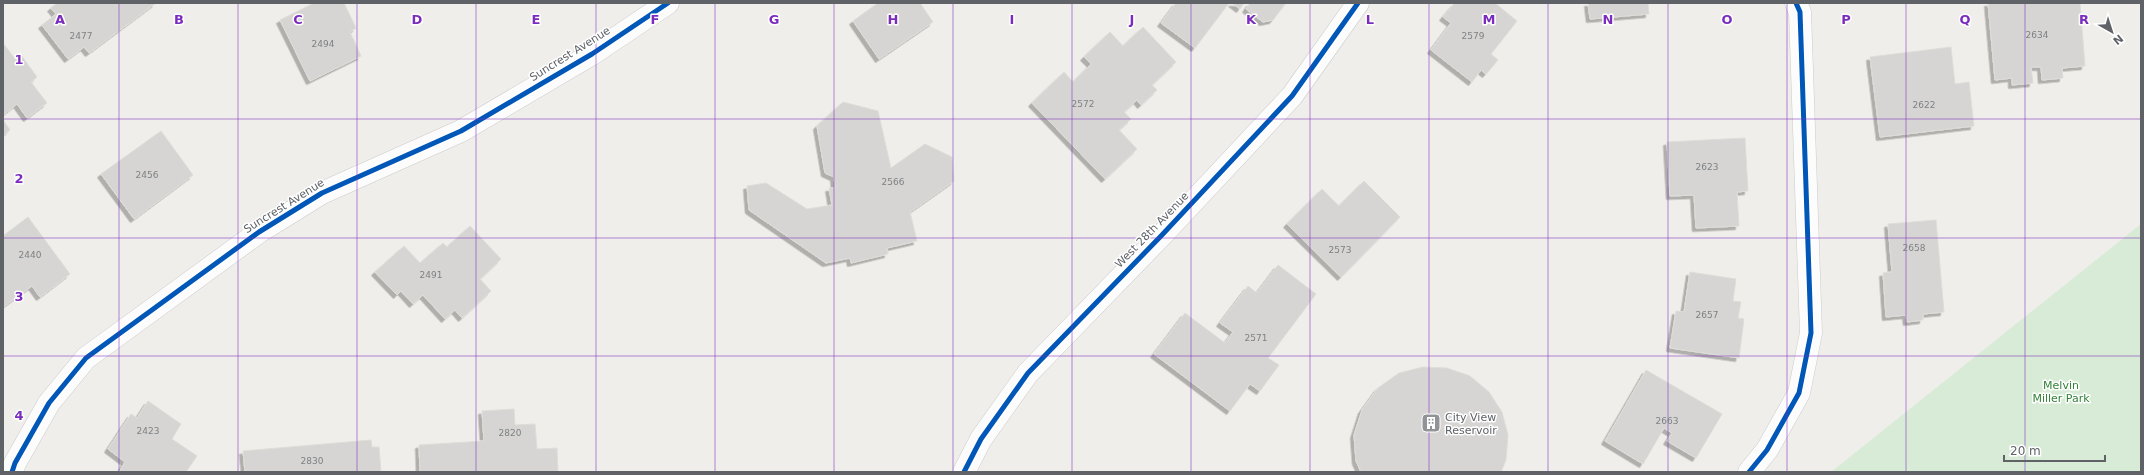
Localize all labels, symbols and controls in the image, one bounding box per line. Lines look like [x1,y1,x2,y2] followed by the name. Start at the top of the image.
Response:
[55,12,65,27] text: A
[174,12,184,27] text: B
[293,12,303,27] text: C
[412,12,423,27] text: D
[532,12,540,27] text: E
[651,12,659,27] text: F
[769,12,779,27] text: G
[888,12,898,27] text: H
[1010,12,1014,27] text: I
[1129,12,1134,27] text: J
[1246,12,1257,27] text: K
[1366,12,1374,27] text: L
[1483,12,1495,27] text: M
[1603,12,1613,27] text: N
[1721,12,1733,27] text: O
[1841,12,1851,27] text: P
[1959,12,1971,27] text: Q
[2079,12,2089,27] text: R
[2092,12,2132,52] north arrow
[527,24,613,84] street label: Suncrest Avenue
[2026,30,2049,40] house number: 2634
[70,31,92,41] house number: 2477
[1462,31,1485,41] house number: 2579
[2110,31,2126,47] text: N
[312,39,335,49] house number: 2494
[14,52,24,67] text: 1
[1072,99,1094,109] house number: 2572
[1913,100,1935,110] house number: 2622
[1696,162,1718,172] house number: 2623
[136,170,159,180] house number: 2456
[14,171,24,186] text: 2
[241,176,327,236] street label: Suncrest Avenue
[882,177,905,187] house number: 2566
[1113,189,1192,271] street label: West 28th Avenue
[1903,243,1926,253] house number: 2658
[1329,245,1351,255] house number: 2573
[19,250,42,260] house number: 2440
[420,270,442,280] house number: 2491
[14,289,24,304] text: 3
[1696,310,1718,320] house number: 2657
[1245,333,1267,343] house number: 2571
[2032,379,2090,405] park label: Melvin Miller Park
[14,408,24,423] text: 4
[1445,411,1497,437] place label: City View Reservoir
[1420,412,1442,434] building icon: City View Reservoir
[1656,416,1678,426] house number: 2663
[137,426,159,436] house number: 2423
[499,428,522,438] house number: 2820
[2004,437,2105,463] scale bar
[2010,444,2041,458] text: 20 m
[301,456,324,466] house number: 2830

